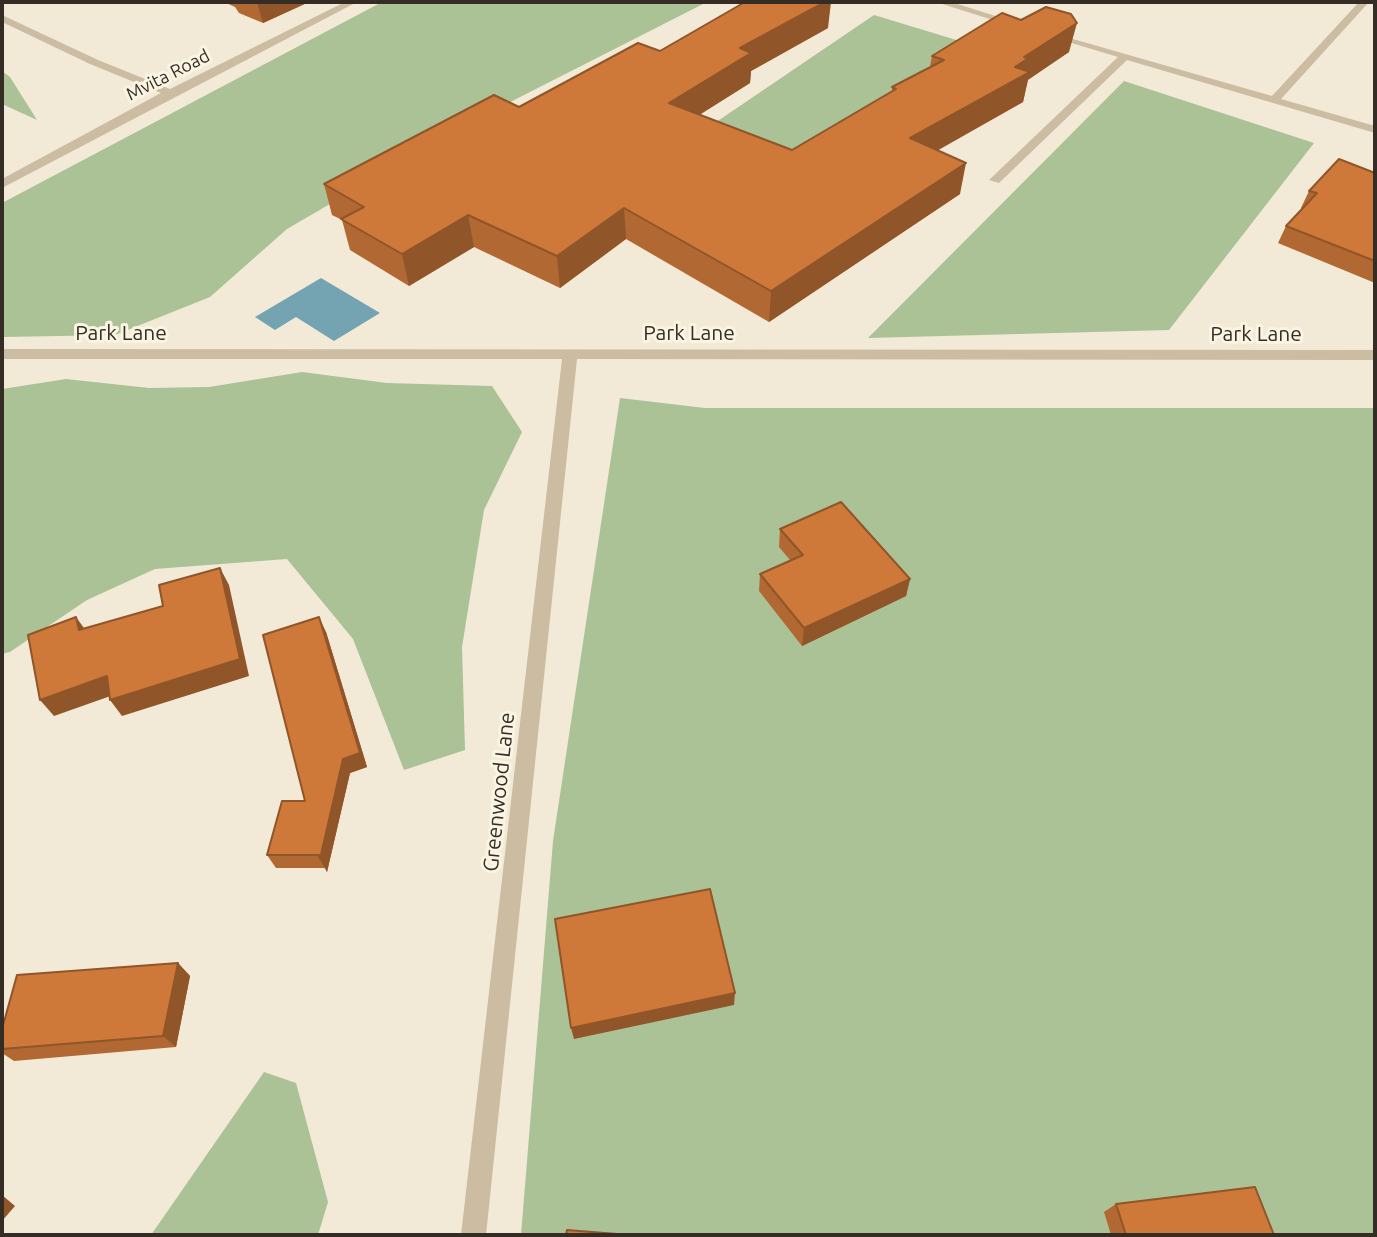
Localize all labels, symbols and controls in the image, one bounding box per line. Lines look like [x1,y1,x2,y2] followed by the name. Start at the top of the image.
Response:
[123,45,213,105] street label: Mvita Road
[75,320,167,346] street label: Park Lane
[643,320,735,346] street label: Park Lane
[1210,321,1302,347] street label: Park Lane
[478,711,520,873] street label: Greenwood Lane

